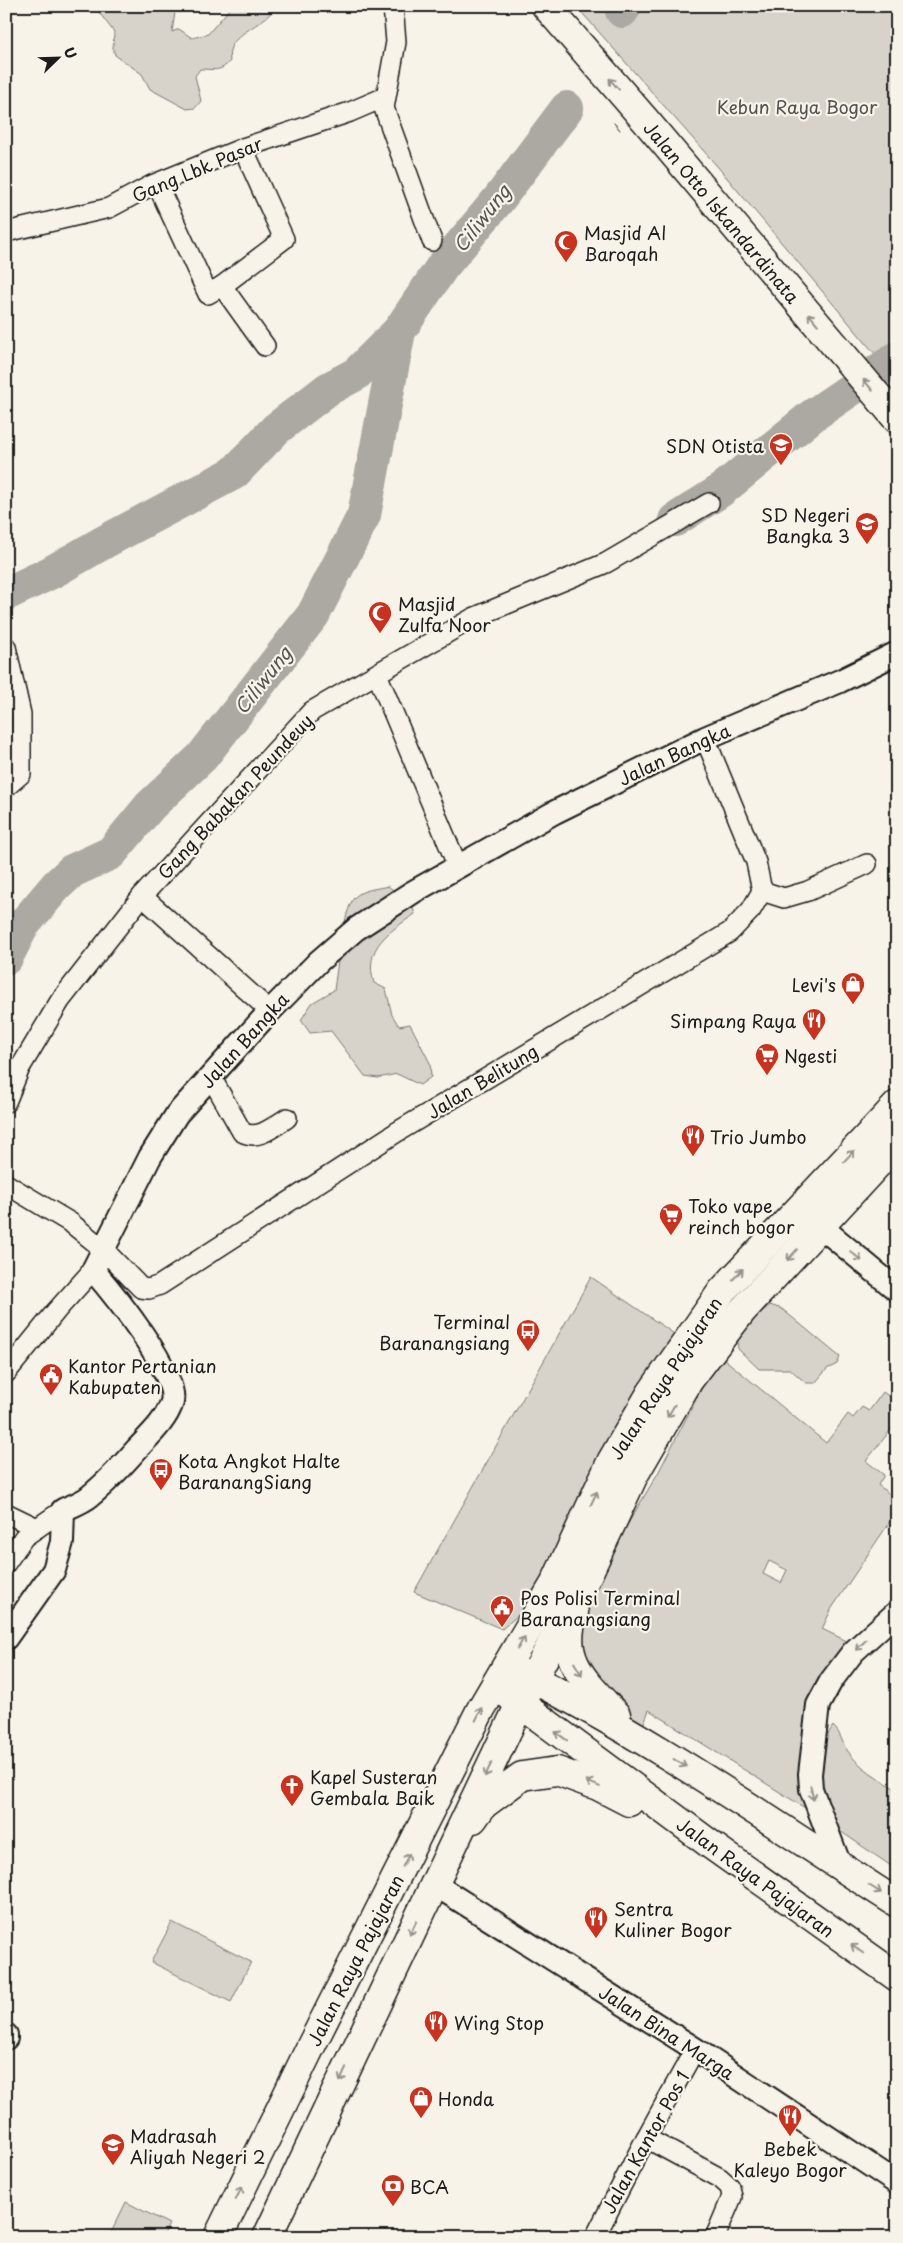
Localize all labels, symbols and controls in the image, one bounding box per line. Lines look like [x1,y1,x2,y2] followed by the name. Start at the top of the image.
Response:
[32,32,82,82] north arrow
[59,44,82,62] text: U
[608,78,620,91] one-way arrow
[717,93,878,120] park label: Kebun Raya Bogor
[638,115,807,310] street label: Jalan Otto Iskandardinata
[128,129,267,209] street label: Gang Lbk Pasar
[446,177,517,258] water label: Ciliwung
[584,219,666,267] place label: Masjid Al Baroqah
[553,229,579,263] mosque icon: Masjid Al Baroqah
[807,312,819,325] one-way arrow
[863,379,874,392] one-way arrow
[666,432,765,459] place label: SDN Otista
[768,432,794,466] school or university icon: SDN Otista
[761,501,850,549] place label: SD Negeri Bangka 3
[854,511,880,545] school or university icon: SD Negeri Bangka 3
[398,590,491,638] place label: Masjid Zulfa Noor
[367,600,393,634] mosque icon: Masjid Zulfa Noor
[227,639,298,720] water label: Ciliwung
[151,707,319,885] street label: Gang Babakan Peundeuy
[614,716,734,792] street label: Jalan Bangka
[792,971,836,998] place label: Levi's
[840,971,866,1005] shop icon: Levi's
[194,986,294,1094] street label: Jalan Bangka
[670,1007,797,1034] place label: Simpang Raya
[801,1007,827,1041] restaurant icon: Simpang Raya
[421,1037,543,1125] street label: Jalan Belitung
[754,1042,780,1076] supermarket icon: Ngesti
[784,1042,837,1069] place label: Ngesti
[680,1123,706,1157] restaurant icon: Trio Jumbo
[710,1123,807,1150] place label: Trio Jumbo
[843,1149,855,1162] one-way arrow
[688,1192,795,1240] place label: Toko vape reinch bogor
[658,1202,684,1236] supermarket icon: Toko vape reinch bogor
[786,1249,798,1262] one-way arrow
[849,1251,862,1262] one-way arrow
[732,1268,744,1280] one-way arrow
[602,1291,728,1465] street label: Jalan Raya Pajajaran
[379,1308,510,1356] place label: Terminal Baranangsiang
[515,1318,541,1352] bus stop icon: Terminal Baranangsiang
[68,1352,216,1400] place label: Kantor Pertanian Kabupaten
[38,1362,64,1396] public building icon: Kantor Pertanian Kabupaten
[666,1403,676,1418] one-way arrow
[178,1447,341,1495] place label: Kota Angkot Halte BaranangSiang
[148,1457,174,1491] bus stop icon: Kota Angkot Halte BaranangSiang
[590,1491,599,1506] one-way arrow
[520,1584,680,1632] place label: Pos Polisi Terminal Baranangsiang
[489,1594,515,1628] public building icon: Pos Polisi Terminal Baranangsiang
[516,1636,526,1651] one-way arrow
[854,1639,867,1651] one-way arrow
[573,1662,583,1676] one-way arrow
[474,1707,484,1722] one-way arrow
[554,1731,568,1741] one-way arrow
[672,1759,686,1769] one-way arrow
[483,1762,493,1777] one-way arrow
[310,1763,438,1811] place label: Kapel Susteran Gembala Baik
[279,1773,305,1807] church icon: Kapel Susteran Gembala Baik
[586,1779,601,1789] one-way arrow
[808,1784,817,1800] one-way arrow
[672,1811,840,1943] street label: Jalan Raya Pajajaran
[402,1853,411,1868] one-way arrow
[300,1870,410,2050] street label: Jalan Raya Pajajaran
[868,1884,882,1895] one-way arrow
[614,1895,732,1943] place label: Sentra Kuliner Bogor
[583,1905,609,1939] restaurant icon: Sentra Kuliner Bogor
[408,1920,417,1935] one-way arrow
[850,1944,864,1954] one-way arrow
[594,1978,741,2086] street label: Jalan Bina Marga
[423,2009,449,2043] restaurant icon: Wing Stop
[454,2009,544,2036] place label: Wing Stop
[595,2066,695,2218] street label: Jalan Kantor Pos 1
[338,2067,348,2082] one-way arrow
[408,2085,434,2119] shop icon: Honda
[438,2085,494,2112] place label: Honda
[777,2103,803,2137] restaurant icon: Bebek Kaleyo Bogor
[130,2122,266,2170] place label: Madrasah Aliyah Negeri 2
[100,2132,126,2166] school or university icon: Madrasah Aliyah Negeri 2
[733,2135,847,2183] place label: Bebek Kaleyo Bogor
[380,2173,406,2207] bank icon: BCA
[410,2173,449,2200] place label: BCA
[234,2185,244,2200] one-way arrow

